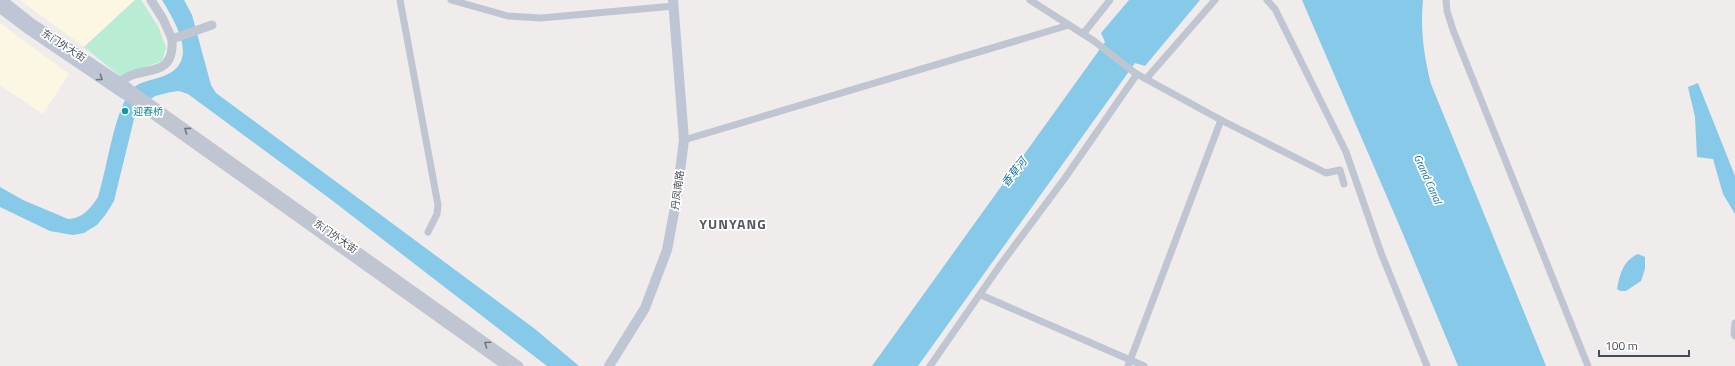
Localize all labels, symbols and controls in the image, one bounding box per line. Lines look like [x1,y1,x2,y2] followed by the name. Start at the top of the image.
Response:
[39,26,89,65] street label: 东门外大街
[96,74,103,81] one-way arrow
[133,104,163,119] place label: 迎春桥
[120,106,130,116] marker: 迎春桥
[185,128,192,135] one-way arrow
[998,152,1032,190] water label: 香草河
[1410,152,1447,208] water label: Grand Canal
[667,169,688,211] street label: 丹凤南路
[699,213,767,234] district label: YUNYANG
[311,216,360,257] street label: 东门外大街
[1599,332,1689,358] scale bar
[1605,336,1638,355] text: 100 m
[484,341,491,348] one-way arrow

